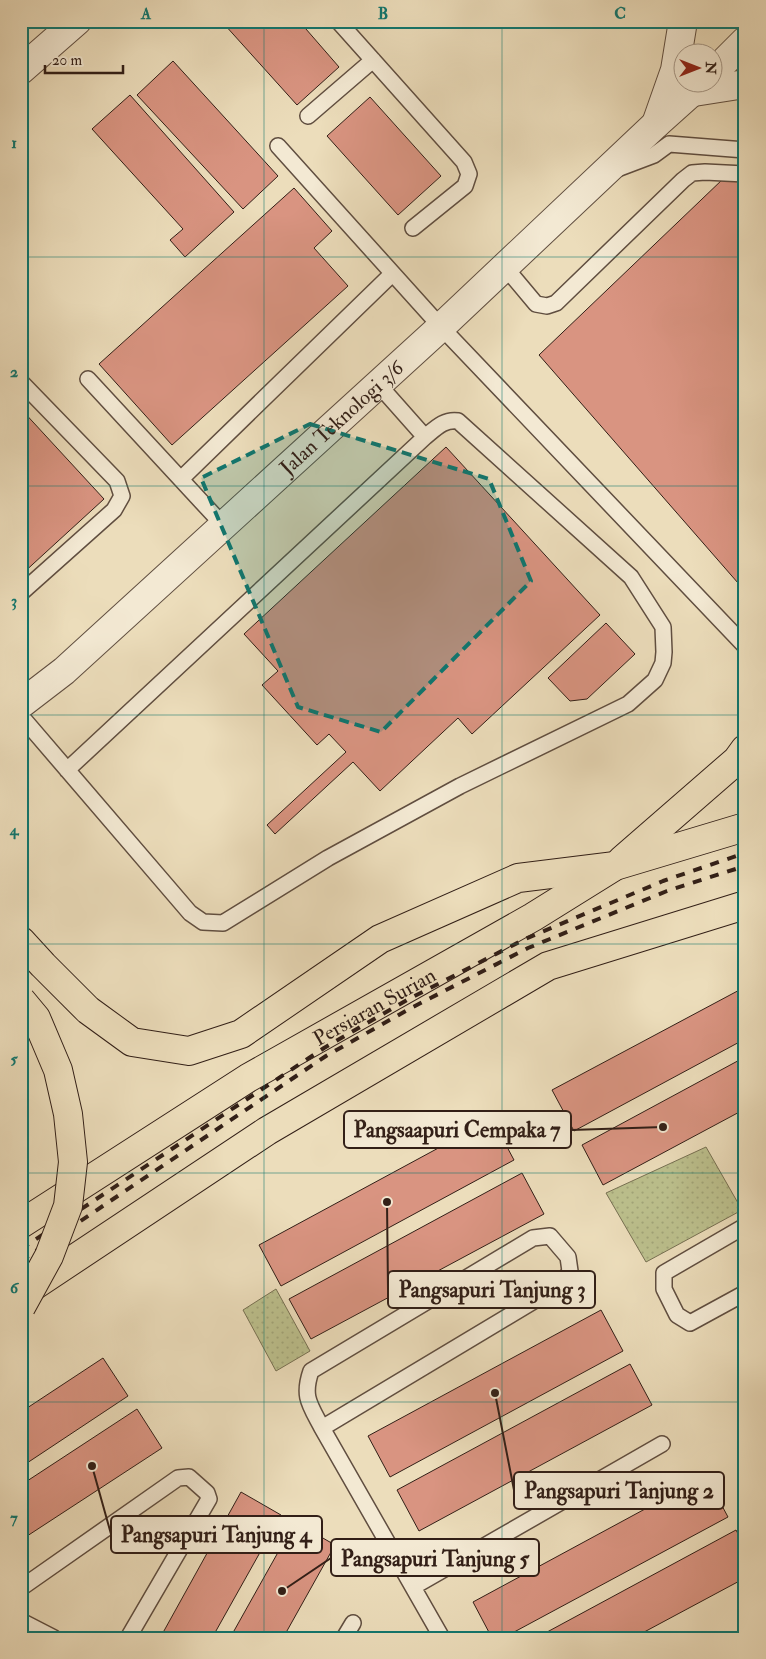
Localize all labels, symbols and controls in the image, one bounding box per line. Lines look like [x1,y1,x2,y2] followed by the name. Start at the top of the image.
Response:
[140,4,152,24] text: A
[378,4,388,24] text: B
[614,4,626,24] text: C
[45,42,122,74] scale bar
[674,42,724,92] north arrow
[52,51,82,70] text: 20 m
[702,61,719,75] text: N
[11,133,17,153] text: 1
[274,354,411,482] street label: Jalan Teknologi 3/6
[10,362,18,382] text: 2
[11,591,17,611] text: 3
[9,820,20,840] text: 4
[308,962,441,1052] street label: Persiaran Surian
[10,1049,18,1069] text: 5
[344,1111,571,1148] callout: Pangsaapuri Cempaka 7
[354,1116,561,1145] text: Pangsaapuri Cempaka 7
[388,1271,595,1308] callout: Pangsapuri Tanjung 3
[398,1276,586,1305] text: Pangsapuri Tanjung 3
[10,1278,20,1298] text: 6
[514,1472,724,1509] callout: Pangsapuri Tanjung 2
[524,1477,714,1506] text: Pangsapuri Tanjung 2
[10,1508,18,1528] text: 7
[111,1516,322,1553] callout: Pangsapuri Tanjung 4
[121,1521,313,1550] text: Pangsapuri Tanjung 4
[331,1539,539,1576] callout: Pangsapuri Tanjung 5
[341,1545,530,1574] text: Pangsapuri Tanjung 5

